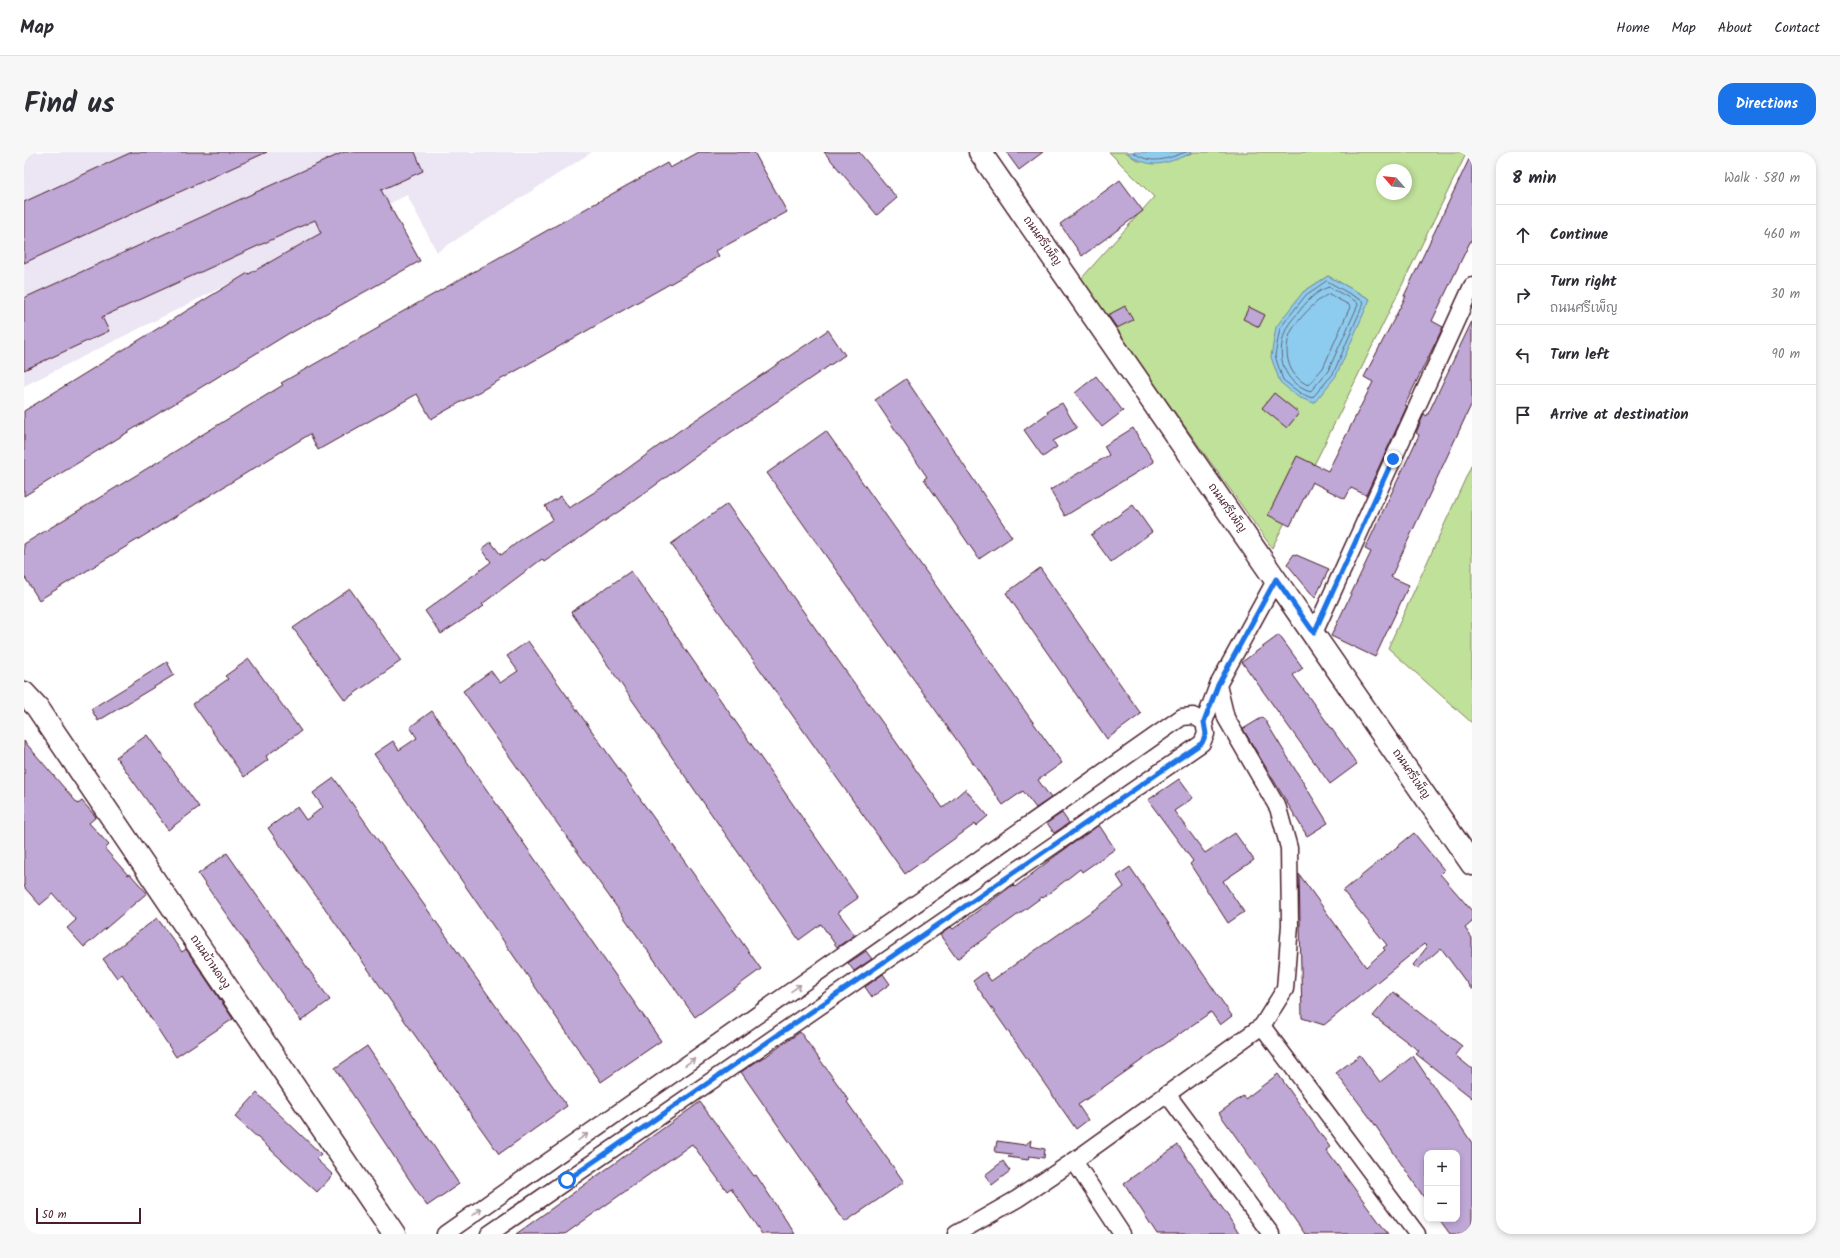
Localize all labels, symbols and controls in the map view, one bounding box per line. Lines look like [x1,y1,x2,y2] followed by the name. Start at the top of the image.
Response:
[20,13,54,43] text: Map
[1616,17,1650,39] text: Home
[1672,17,1696,39] text: Map
[1718,17,1752,39] text: About
[1774,17,1820,39] text: Contact
[24,82,115,127] text: Find us
[1718,83,1816,125] button: Directions
[1376,164,1412,200] north arrow
[1512,165,1556,192] text: 8 min
[1724,168,1800,189] text: Walk · 580 m
[1018,212,1066,270] street label: ถนนศรีเพ็ญ
[1550,223,1608,247] text: Continue
[1512,224,1534,246] icon: ahead
[1764,224,1800,245] text: 460 m
[1550,270,1617,294] text: Turn right
[1512,284,1534,306] icon: right
[1771,284,1800,305] text: 30 m
[1550,298,1618,319] text: ถนนศรีเพ็ญ
[1550,343,1610,367] text: Turn left
[1512,344,1534,366] icon: left
[1772,344,1800,365] text: 90 m
[1550,403,1689,427] text: Arrive at destination
[1512,404,1534,426] icon: arrive
[1384,450,1402,468] route end
[1203,479,1251,537] street label: ถนนศรีเพ็ญ
[1388,745,1435,803] street label: ถนนศรีเพ็ญ
[185,931,235,993] street label: ถนนบ้านดงงู
[791,984,802,992] one-way arrow
[684,1058,695,1066] one-way arrow
[578,1133,589,1141] one-way arrow
[1424,1150,1460,1222] map controls
[1424,1150,1460,1186] button: +
[558,1171,576,1189] route start
[1424,1186,1460,1222] button: −
[36,1206,141,1225] scale bar
[42,1206,67,1224] text: 50 m
[471,1208,482,1216] one-way arrow

